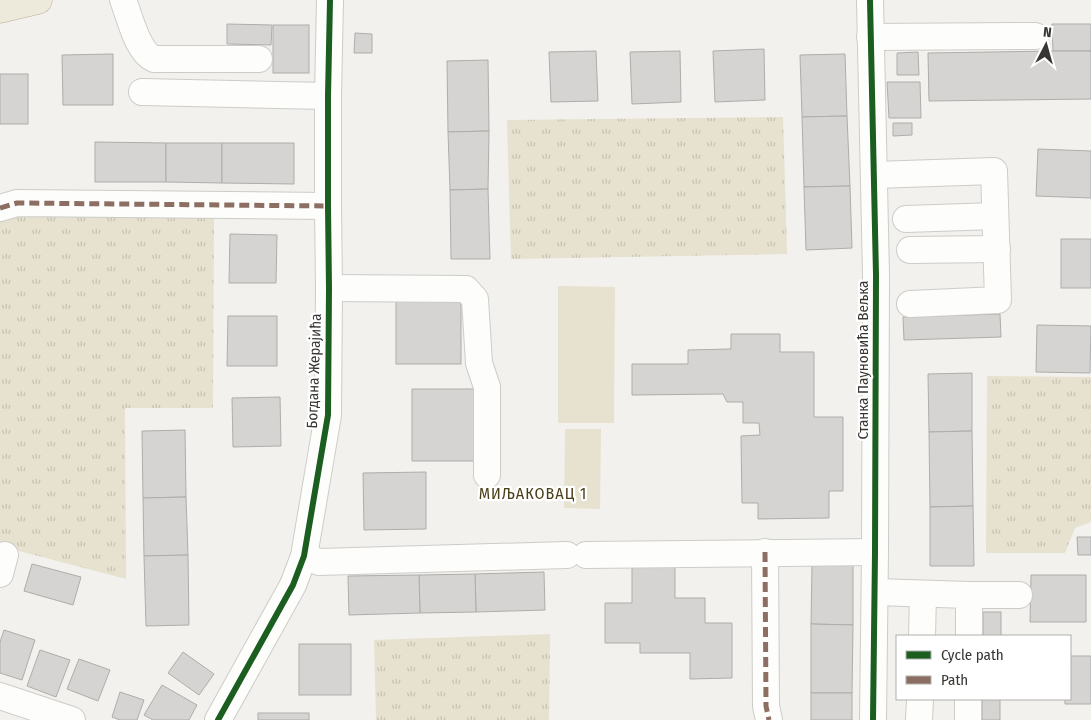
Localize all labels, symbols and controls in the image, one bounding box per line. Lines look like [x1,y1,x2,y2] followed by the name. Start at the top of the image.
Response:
[1021,20,1071,70] north arrow
[1042,24,1052,41] text: N
[854,281,872,439] street label: Станка Пауновића Вељка
[303,313,325,429] street label: Богдана Жерајића
[479,484,587,503] district label: МИЉАКОВАЦ 1
[896,635,1071,700] legend
[941,646,1004,664] text: Cycle path
[941,671,968,689] text: Path

